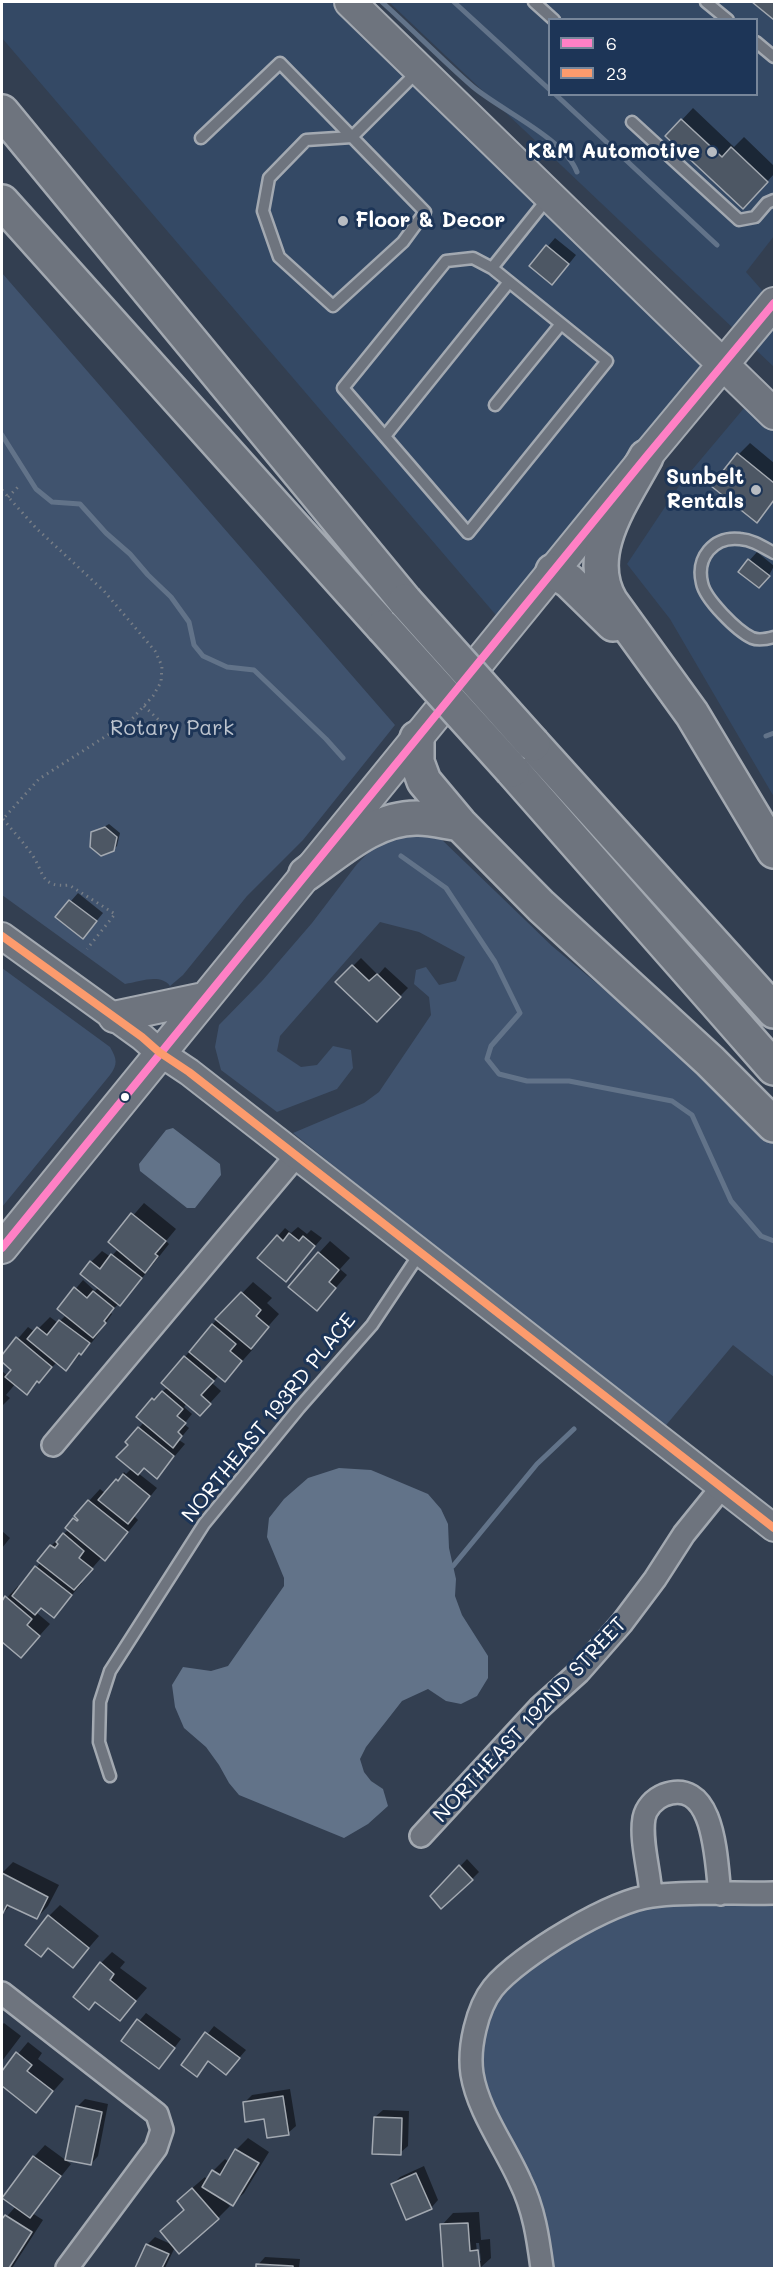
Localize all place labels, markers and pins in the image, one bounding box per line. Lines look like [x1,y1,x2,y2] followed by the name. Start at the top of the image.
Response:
[527,139,700,165] place label: K&M Automotive
[705,145,719,159] marker: K&M Automotive
[355,208,505,234] place label: Floor & Decor
[336,214,350,228] marker: Floor & Decor
[666,465,744,515] place label: Sunbelt Rentals
[749,483,763,497] marker: Sunbelt Rentals
[119,1091,131,1103] unlabelled marker

